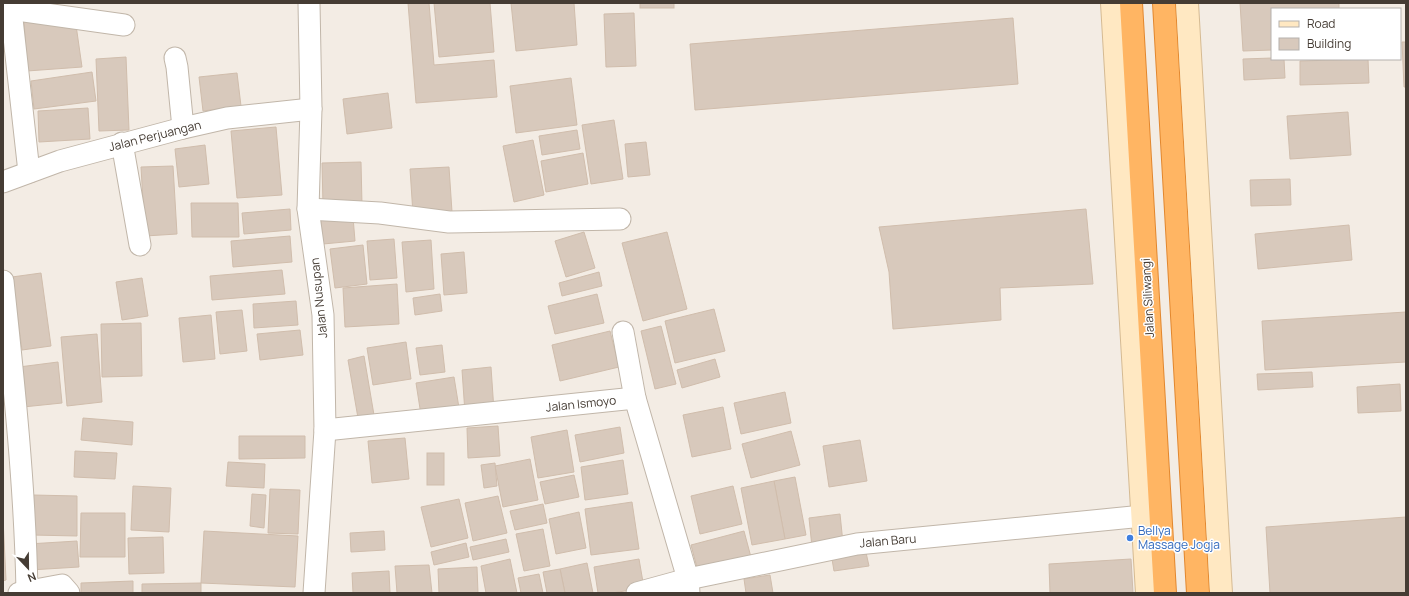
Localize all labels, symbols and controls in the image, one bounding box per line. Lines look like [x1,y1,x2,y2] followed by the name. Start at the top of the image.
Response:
[1271,8,1401,60] legend
[1307,15,1335,32] text: Road
[1307,35,1351,52] text: Building
[107,116,203,155] street label: Jalan Perjuangan
[306,257,331,339] street label: Jalan Nusupan
[1137,258,1158,338] street label: Jalan Siliwangi
[545,391,617,416] street label: Jalan Ismoyo
[1138,522,1220,553] place label: Bellya Massage Jogja
[859,530,917,551] street label: Jalan Baru
[1125,533,1135,543] marker: Bellya Massage Jogja
[8,548,48,588] north arrow
[25,569,38,586] text: N

